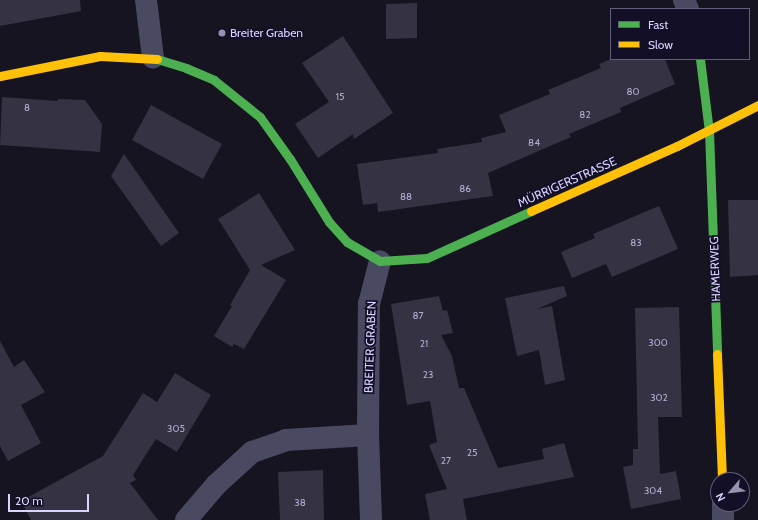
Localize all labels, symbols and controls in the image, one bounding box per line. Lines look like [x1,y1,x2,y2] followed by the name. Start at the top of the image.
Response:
[610,8,750,60] legend
[648,17,668,32] text: Fast
[230,26,303,40] place label: Breiter Graben
[217,28,227,38] marker: Breiter Graben
[648,37,673,52] text: Slow
[626,86,640,98] house number: 80
[336,91,344,103] house number: 15
[24,102,30,114] house number: 8
[579,109,591,121] house number: 82
[528,137,540,149] house number: 84
[515,154,619,210] street label: MÜRRIGERSTRASSE
[459,183,471,195] house number: 86
[400,191,412,203] house number: 88
[707,236,723,302] street label: HAMERWEG
[630,237,642,249] house number: 83
[361,301,379,393] street label: BREITER GRABEN
[412,310,424,322] house number: 87
[648,337,668,349] house number: 300
[420,338,428,350] house number: 21
[423,369,433,381] house number: 23
[650,392,668,404] house number: 302
[167,423,185,435] house number: 305
[467,447,477,459] house number: 25
[441,455,451,467] house number: 27
[710,472,750,512] north arrow
[644,485,662,497] house number: 304
[10,486,91,512] scale bar
[712,490,728,504] text: N
[15,493,43,508] text: 20 m
[294,497,306,509] house number: 38

